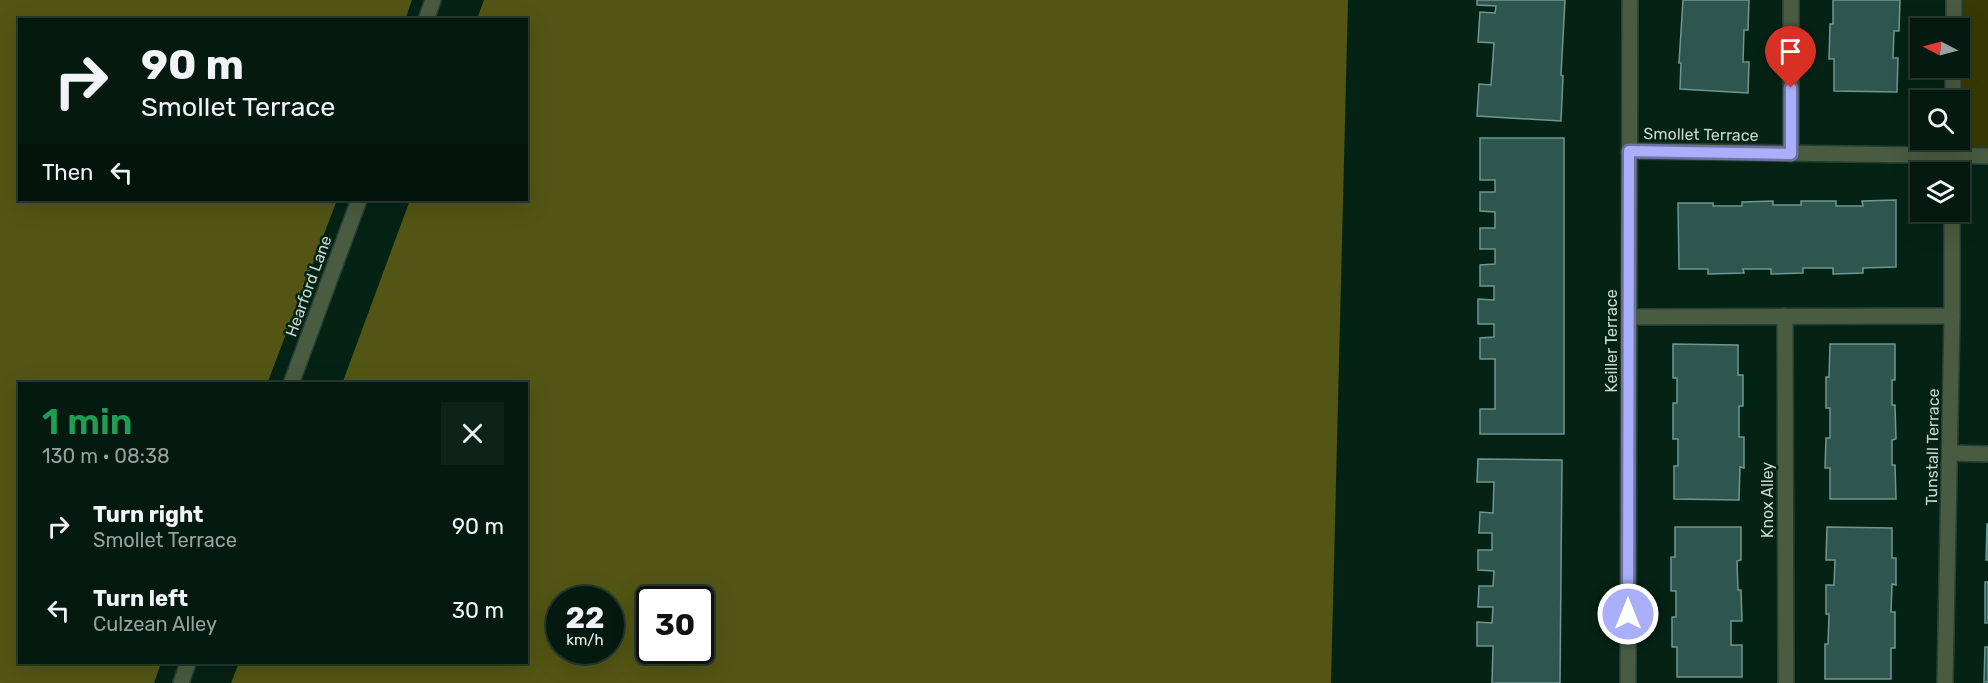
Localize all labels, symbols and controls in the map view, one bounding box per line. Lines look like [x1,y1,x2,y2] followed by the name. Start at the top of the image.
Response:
[1910,18,1970,78] north arrow
[1910,18,1970,222] map controls
[1765,26,1816,88] pin
[1774,35,1807,68] icon: arrive
[141,40,244,90] text: 90 m
[42,42,120,120] icon: right
[1910,90,1970,150] button: search
[141,91,335,123] text: Smollet Terrace
[1643,124,1759,145] street label: Smollet Terrace
[105,156,138,189] icon: left
[42,159,93,186] text: Then
[1910,162,1970,222] button: layers
[281,233,336,339] street label: Hearford Lane
[1602,289,1621,393] street label: Keiller Terrace
[1922,388,1943,506] street label: Tunstall Terrace
[42,400,133,443] text: 1 min
[441,402,504,465] button: close
[42,444,170,468] text: 130 m · 08:38
[1758,462,1777,538] street label: Knox Alley
[93,501,203,528] text: Turn right
[42,510,75,543] icon: right
[452,513,504,540] text: 90 m
[93,528,237,552] text: Smollet Terrace
[1596,582,1660,646] position arrow
[93,585,188,612] text: Turn left
[636,586,714,664] speed limit sign: 30
[42,594,75,627] icon: left
[452,597,504,624] text: 30 m
[566,600,605,636] text: 22
[93,612,217,636] text: Culzean Alley
[566,631,604,649] text: km/h

